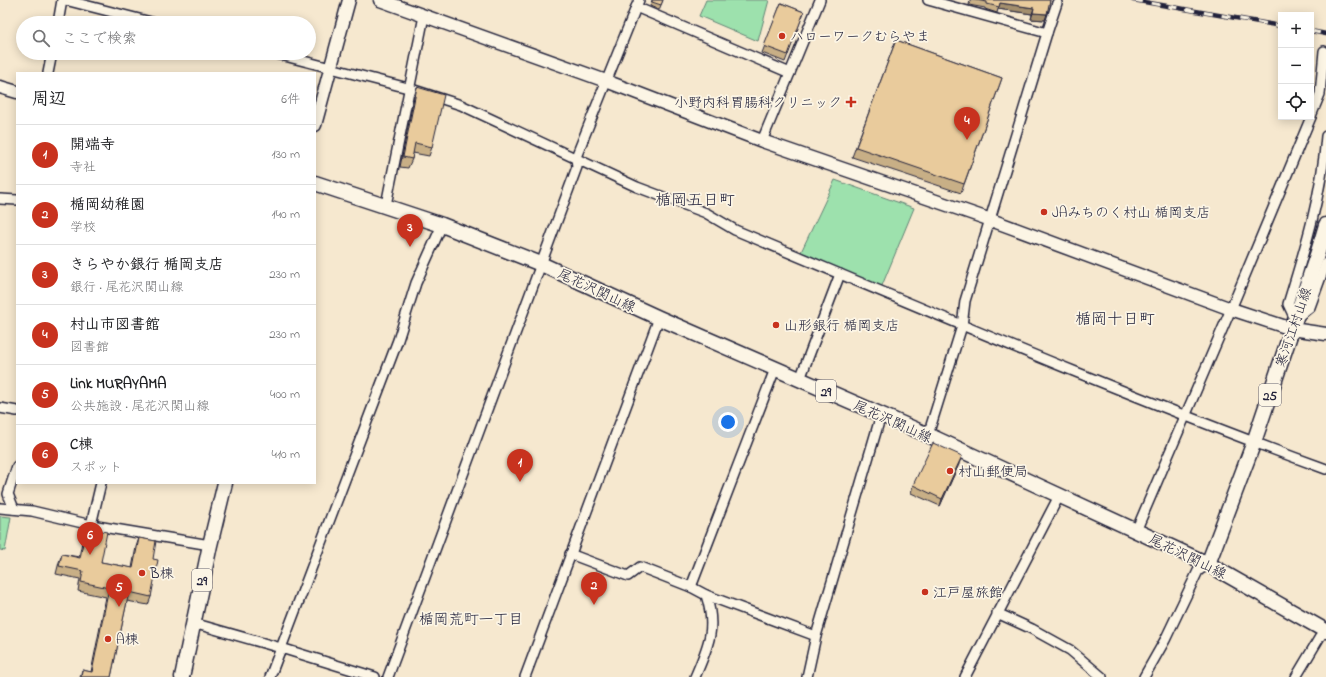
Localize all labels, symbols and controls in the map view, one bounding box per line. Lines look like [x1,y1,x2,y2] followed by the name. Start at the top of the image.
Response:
[1278,12,1314,120] map controls
[1278,12,1314,48] button: +
[16,16,316,60] search box
[30,27,52,49] icon: search
[790,27,930,48] place label: ハローワークむらやま
[62,28,137,50] text: ここで検索
[777,31,787,41] marker: ハローワークむらやま
[1278,48,1314,84] button: −
[1278,84,1314,120] button: locate
[32,87,66,112] text: 周辺
[281,90,300,109] text: 6件
[674,93,842,114] place label: 小野内科胃腸科クリニック
[845,96,857,108] marker: 小野内科胃腸科クリニック
[954,107,980,140] pin: 4
[70,134,115,156] text: 開端寺
[43,145,47,164] text: 1
[272,145,300,164] text: 130 m
[70,158,96,177] text: 寺社
[655,189,735,213] district label: 楯岡五日町
[70,194,145,216] text: 楯岡幼稚園
[1052,203,1210,224] place label: JAみちのく村山 楯岡支店
[42,205,48,224] text: 2
[272,205,300,224] text: 140 m
[1039,207,1049,217] marker: JAみちのく村山 楯岡支店
[397,214,423,247] pin: 3
[70,218,96,237] text: 学校
[70,254,224,276] text: きらやか銀行 楯岡支店
[554,264,639,319] street label: 尾花沢関山線
[42,265,48,284] text: 3
[269,265,300,284] text: 230 m
[70,278,183,297] text: 銀行 · 尾花沢関山線
[1271,284,1318,371] street label: 寒河江村山線
[1075,308,1155,332] district label: 楯岡十日町
[70,314,160,336] text: 村山市図書館
[784,316,900,337] place label: 山形銀行 楯岡支店
[771,320,781,330] marker: 山形銀行 楯岡支店
[42,325,48,344] text: 4
[269,325,300,344] text: 230 m
[70,338,109,357] text: 図書館
[70,373,167,395] text: Link MURAYAMA
[816,380,836,402] road number: 29
[1259,384,1281,406] road number: 25
[41,385,49,404] text: 5
[270,385,300,404] text: 400 m
[850,396,935,449] street label: 尾花沢関山線
[70,397,209,416] text: 公共施設 · 尾花沢関山線
[718,412,738,432] your location
[70,434,93,456] text: C棟
[42,445,48,464] text: 6
[272,445,300,464] text: 410 m
[507,449,533,482] pin: 1
[70,458,122,477] text: スポット
[958,462,1028,483] place label: 村山郵便局
[945,466,955,476] marker: 村山郵便局
[77,522,103,555] pin: 6
[1145,529,1230,585] street label: 尾花沢関山線
[149,564,174,585] place label: B棟
[137,568,147,578] marker: B棟
[192,569,212,591] road number: 29
[581,572,607,605] pin: 2
[106,574,132,607] pin: 5
[933,583,1003,604] place label: 江戸屋旅館
[920,587,930,597] marker: 江戸屋旅館
[418,609,524,631] district label: 楯岡荒町一丁目
[116,630,140,651] place label: A棟
[103,634,113,644] marker: A棟

